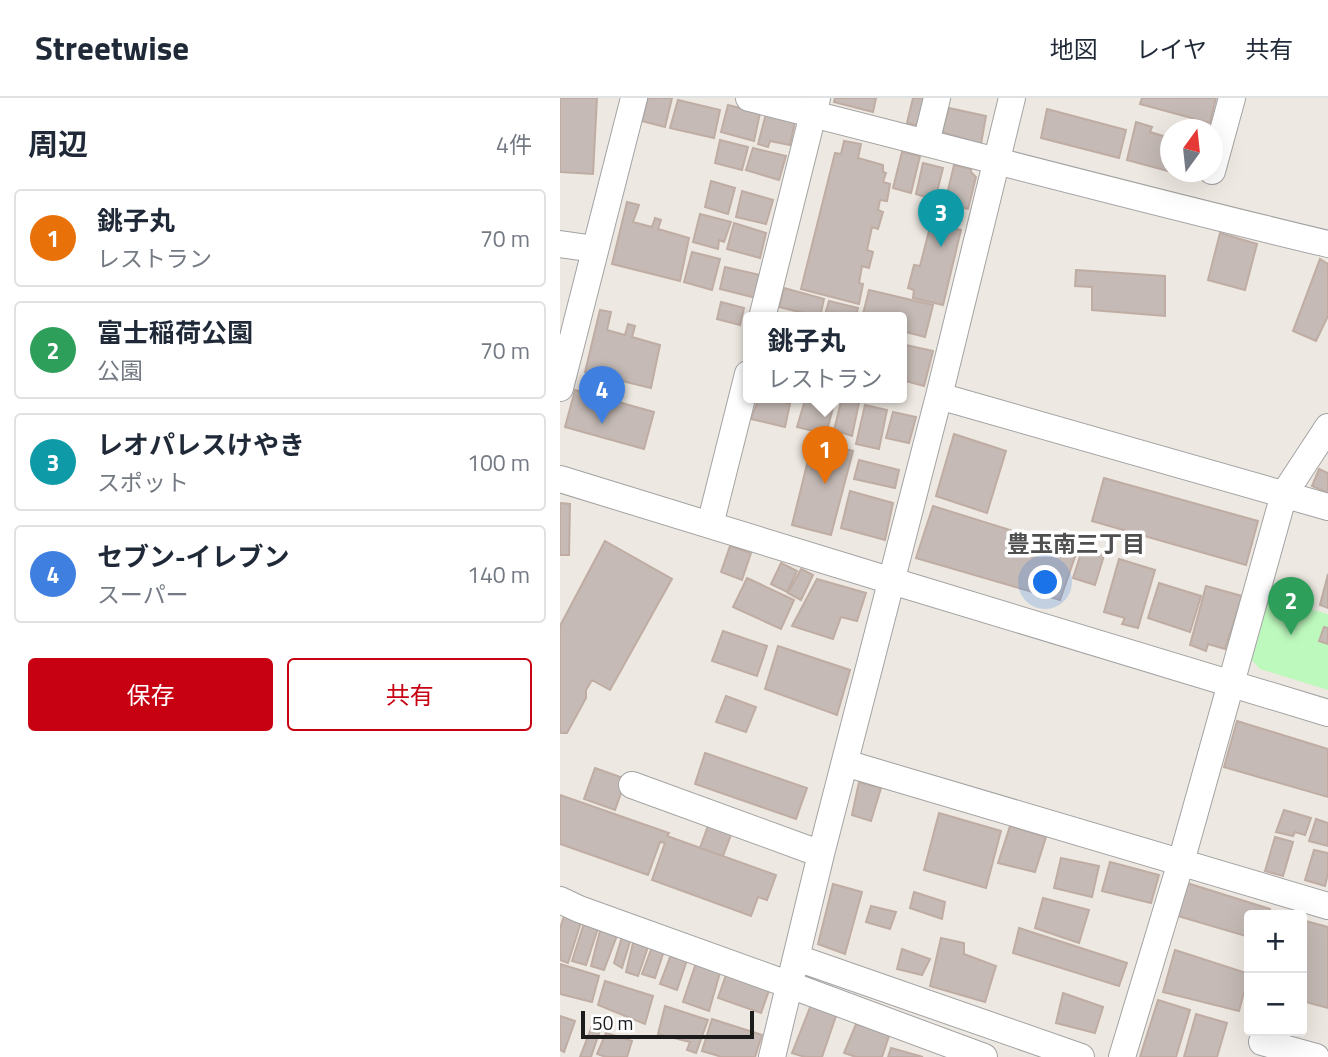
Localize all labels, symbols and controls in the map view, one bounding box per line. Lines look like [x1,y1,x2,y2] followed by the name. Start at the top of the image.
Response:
[35,23,189,73] text: Streetwise
[1050,31,1098,67] text: 地図
[1136,31,1207,67] text: レイヤ
[1245,31,1293,67] text: 共有
[1160,119,1223,182] north arrow
[28,121,88,167] text: 周辺
[496,127,532,162] text: 4件
[918,189,964,247] pin: 3
[97,201,175,240] text: 銚子丸
[47,221,59,256] text: 1
[480,221,530,256] text: 70 m
[97,241,212,276] text: レストラン
[743,312,907,403] popup
[97,313,253,352] text: 富士稲荷公園
[768,321,846,360] text: 銚子丸
[47,333,59,368] text: 2
[480,333,530,368] text: 70 m
[97,353,143,388] text: 公園
[768,361,883,396] text: レストラン
[579,366,625,424] pin: 4
[97,425,305,464] text: レオパレスけやき
[802,426,848,484] pin: 1
[47,445,59,480] text: 3
[467,445,530,480] text: 100 m
[97,465,189,500] text: スポット
[1007,526,1145,561] district label: 豊玉南三丁目
[97,537,290,576] text: セブン-イレブン
[47,557,59,592] text: 4
[467,557,530,592] text: 140 m
[1028,565,1062,599] your location
[97,577,189,612] text: スーパー
[1268,577,1314,635] pin: 2
[28,658,273,731] button: 保存
[287,658,532,731] button: 共有
[1244,910,1307,1036] map controls
[1244,910,1307,973] button: +
[1244,973,1307,1036] button: −
[581,1008,754,1040] scale bar
[592,1008,633,1037] text: 50 m

